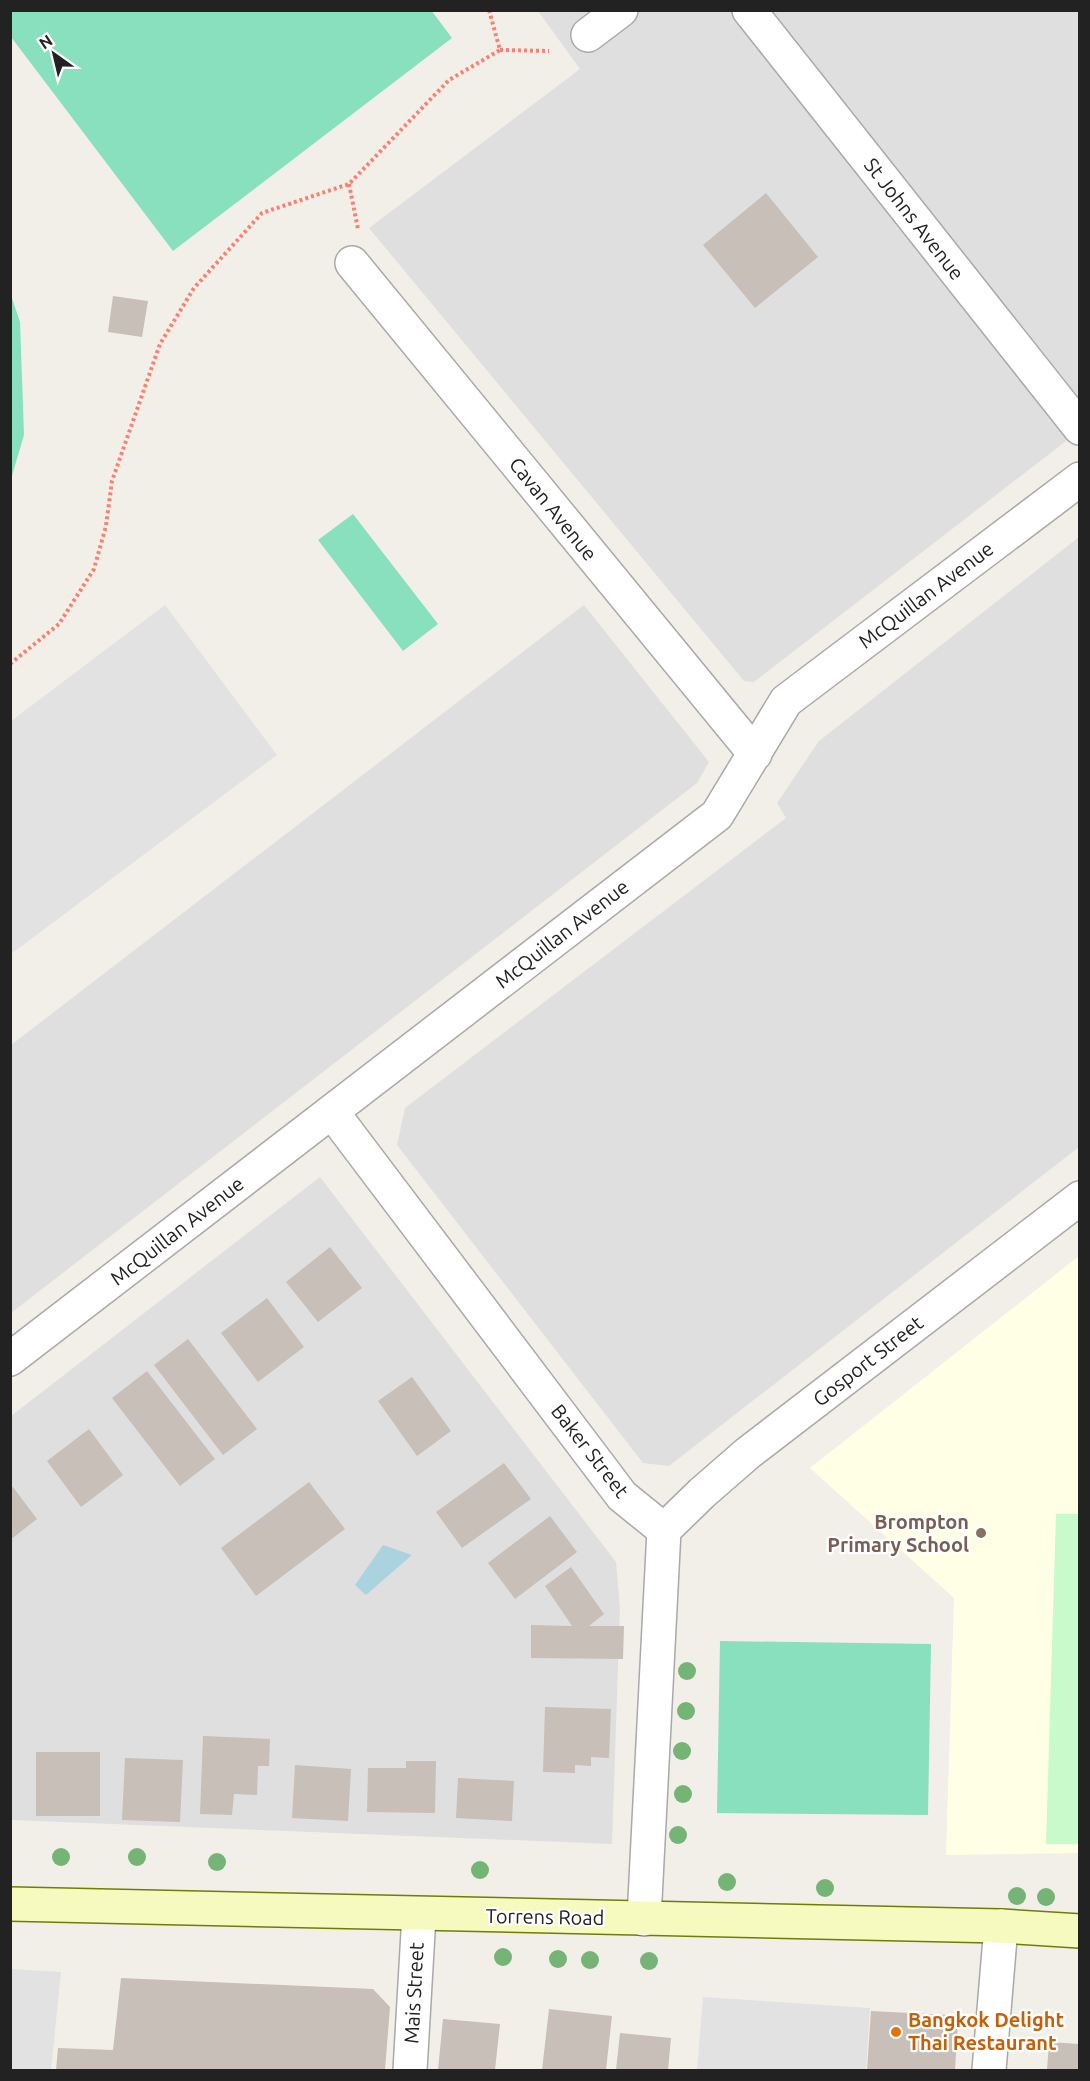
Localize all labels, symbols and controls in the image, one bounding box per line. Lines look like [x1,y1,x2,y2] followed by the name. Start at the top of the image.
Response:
[24,24,84,84] north arrow
[36,31,56,52] text: N
[860,153,969,284] street label: St Johns Avenue
[505,453,602,565] street label: Cavan Avenue
[854,536,998,653] street label: McQuillan Avenue
[491,874,633,993] street label: McQuillan Avenue
[106,1171,248,1290] street label: McQuillan Avenue
[808,1311,927,1411] street label: Gosport Street
[547,1400,634,1502] street label: Baker Street
[827,1510,969,1556] place label: Brompton Primary School
[974,1526,988,1540] marker: Brompton Primary School
[485,1904,605,1929] street label: Torrens Road
[399,1941,428,2044] street label: Mais Street
[908,2008,1064,2054] place label: Bangkok Delight Thai Restaurant
[889,2025,903,2039] marker: Bangkok Delight Thai Restaurant

